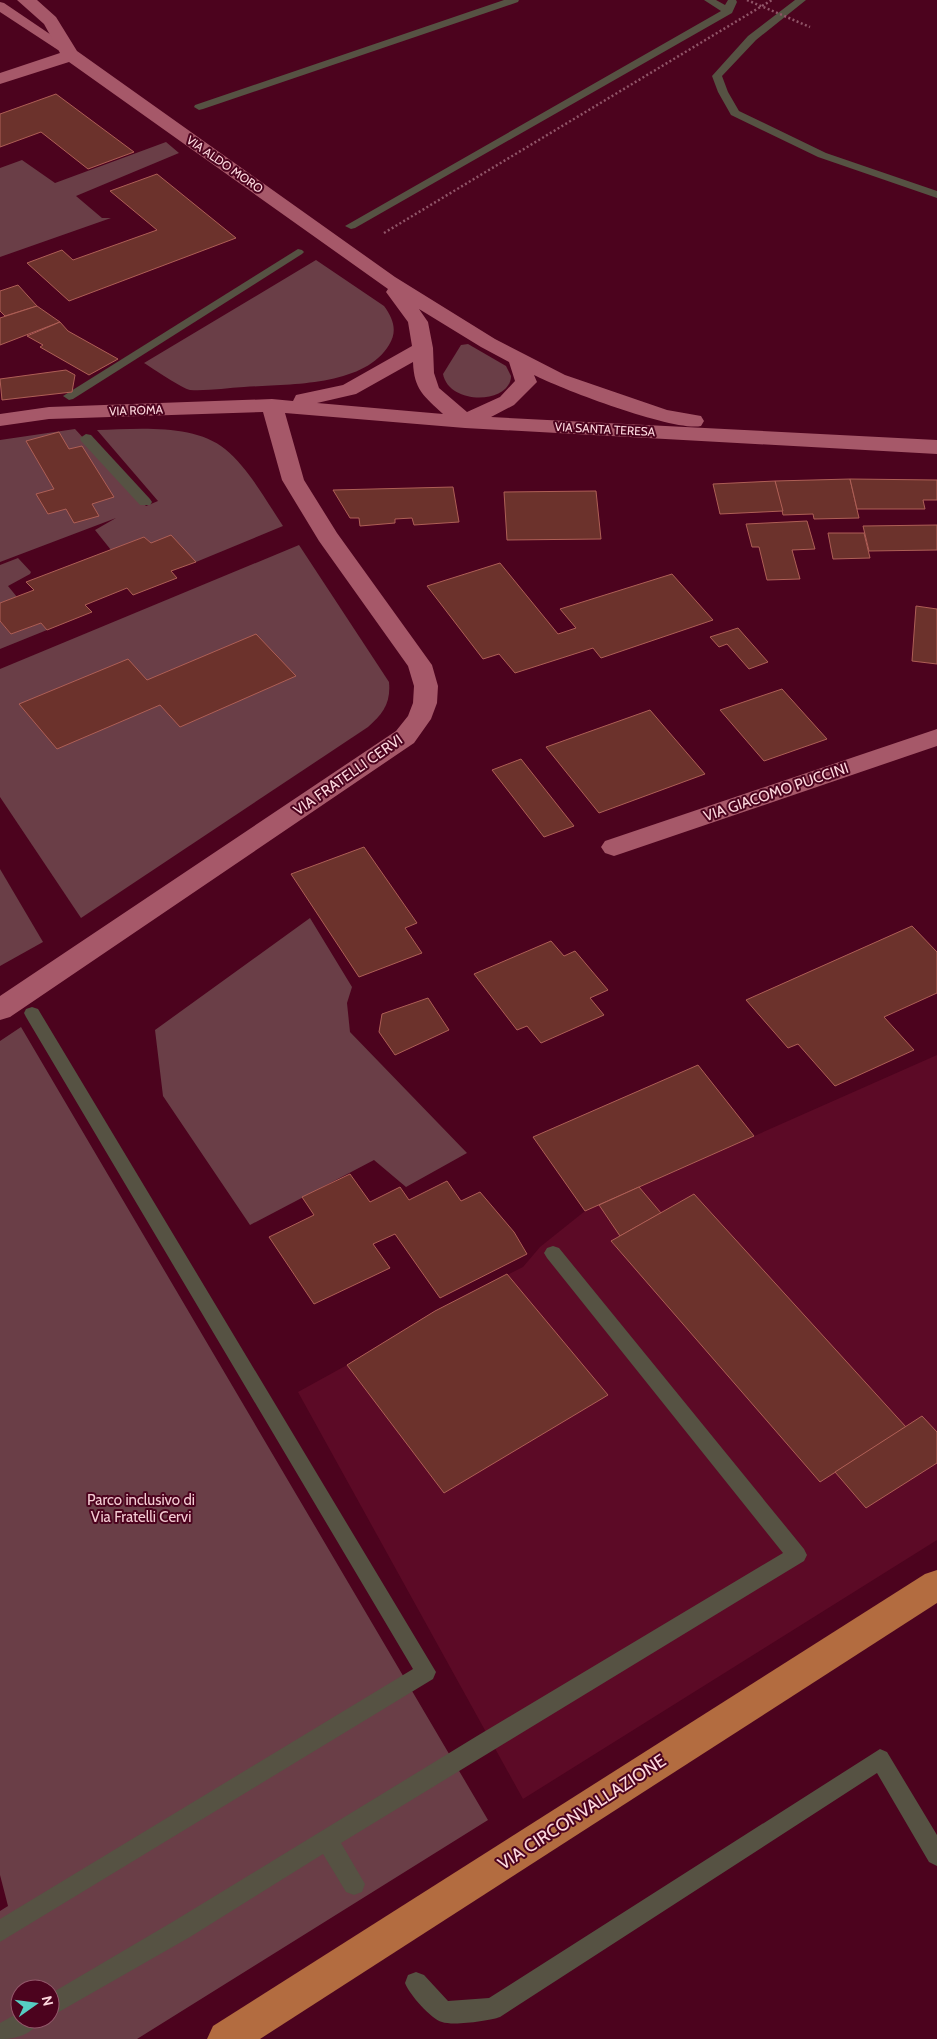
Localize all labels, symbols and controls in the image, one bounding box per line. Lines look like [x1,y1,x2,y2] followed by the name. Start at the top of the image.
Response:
[184,132,266,196] street label: VIA ALDO MORO
[109,402,164,418] street label: VIA ROMA
[554,419,656,439] street label: VIA SANTA TERESA
[290,731,406,819] street label: VIA FRATELLI CERVI
[701,759,851,825] street label: VIA GIACOMO PUCCINI
[87,1491,195,1526] park label: Parco inclusivo di Via Fratelli Cervi
[494,1749,670,1875] street label: VIA CIRCONVALLAZIONE
[10,1979,60,2029] north arrow
[38,1994,58,2008] text: N

